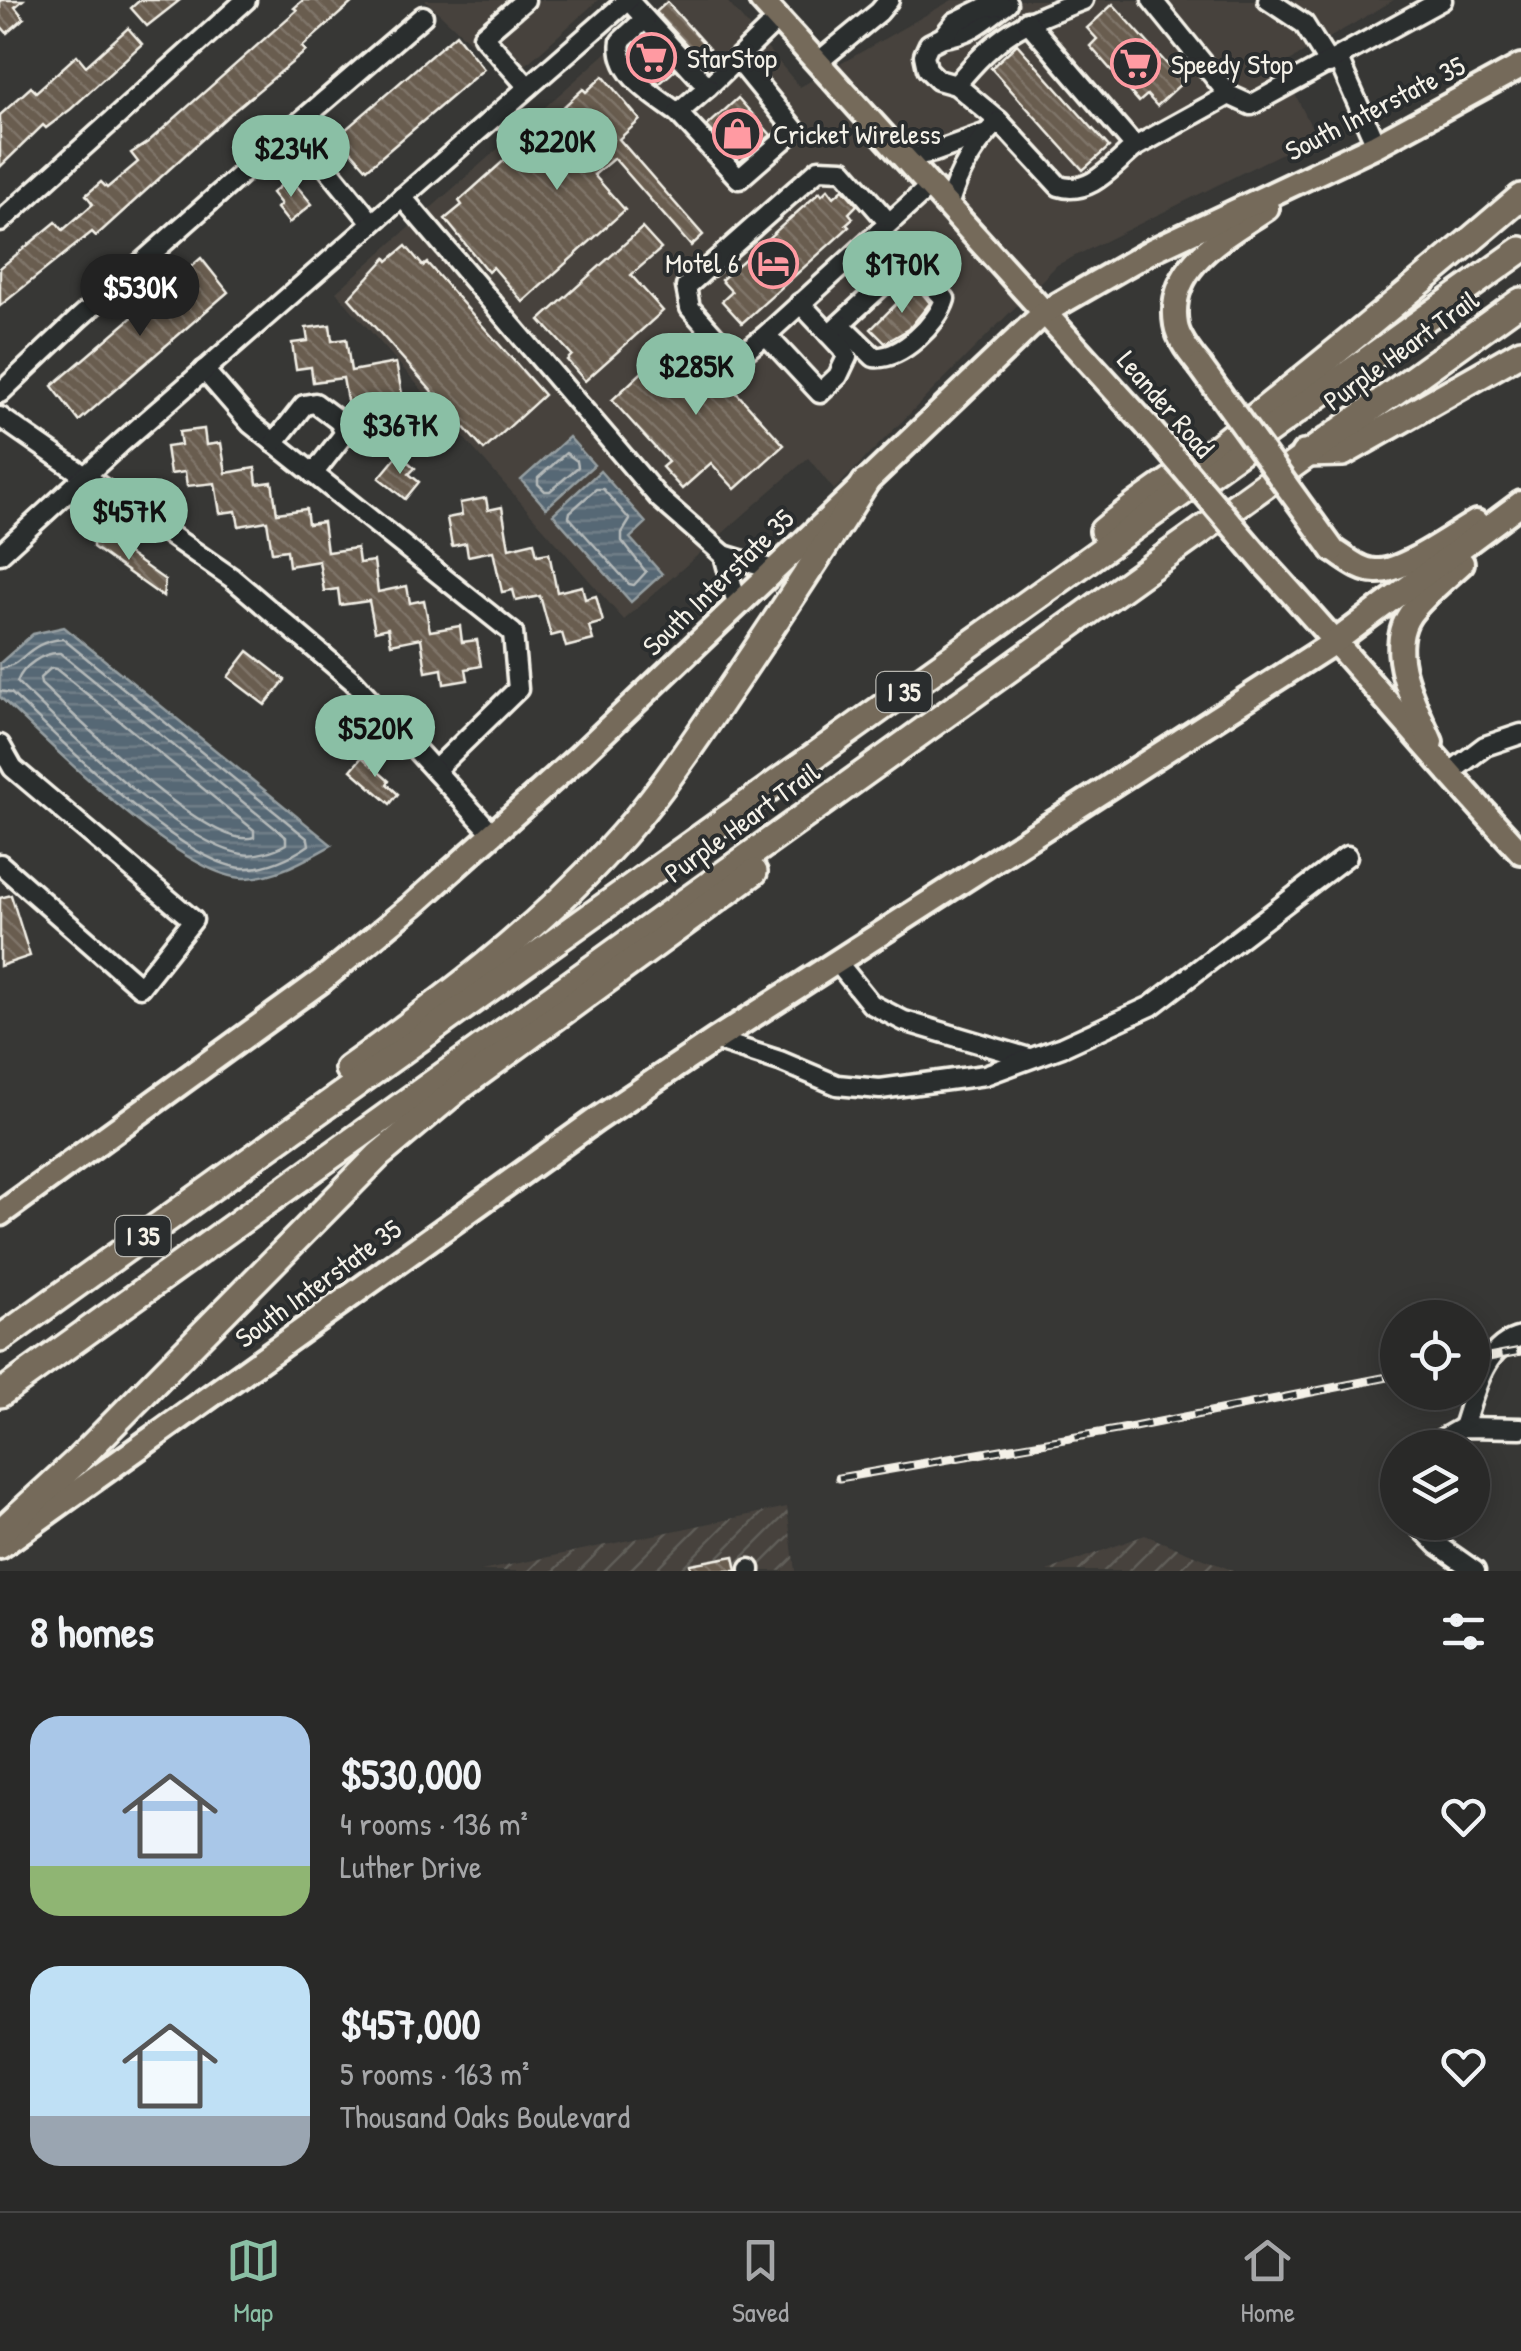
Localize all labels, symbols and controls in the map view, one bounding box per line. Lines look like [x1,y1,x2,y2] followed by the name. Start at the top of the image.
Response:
[626,32,678,84] supermarket icon: StarStop
[1110,38,1162,90] supermarket icon: Speedy Stop
[687,39,777,77] place label: StarStop
[1171,45,1293,83] place label: Speedy Stop
[1279,46,1472,170] street label: South Interstate 35
[487,108,627,193] pin: $220K
[712,108,764,160] shop icon: Cricket Wireless
[221,115,361,200] pin: $234K
[773,115,941,153] place label: Cricket Wireless
[518,119,596,162] text: $220K
[254,126,328,169] text: $234K
[832,231,972,316] pin: $170K
[748,237,800,289] hotel icon: Motel 6
[865,242,939,285] text: $170K
[665,244,739,282] place label: Motel 6
[70,254,210,339] pin: $530K
[102,265,178,308] text: $530K
[1316,280,1487,419] street label: Purple Heart Trail
[626,333,766,418] pin: $285K
[1109,342,1223,466] street label: Leander Road
[658,344,734,387] text: $285K
[330,392,470,477] pin: $367K
[362,403,438,446] text: $367K
[59,478,199,563] pin: $457K
[92,489,166,532] text: $457K
[634,500,802,664] street label: South Interstate 35
[876,672,932,712] road number: I 35
[305,695,445,780] pin: $520K
[337,706,413,749] text: $520K
[657,752,828,891] street label: Purple Heart Trail
[227,1210,409,1356] street label: South Interstate 35
[116,1216,170,1256] road number: I 35
[1380,1300,1490,1540] map controls
[1380,1300,1490,1410] button: locate
[1380,1430,1490,1540] button: layers
[30,1603,154,1660] text: 8 homes
[1436,1604,1491,1659] icon: filters
[340,1745,482,1802] text: $530,000
[110,1756,230,1876] icon: home
[1436,1789,1491,1844] icon: heart
[340,1802,528,1845] text: 4 rooms · 136 m²
[340,1845,482,1888] text: Luther Drive
[340,1995,481,2052] text: $457,000
[110,2006,230,2126] icon: home
[1436,2039,1491,2094] icon: heart
[340,2052,529,2095] text: 5 rooms · 163 m²
[340,2095,630,2138] text: Thousand Oaks Boulevard
[226,2233,281,2331] tab: Map
[732,2233,789,2331] tab: Saved
[1240,2233,1295,2331] tab: Home

